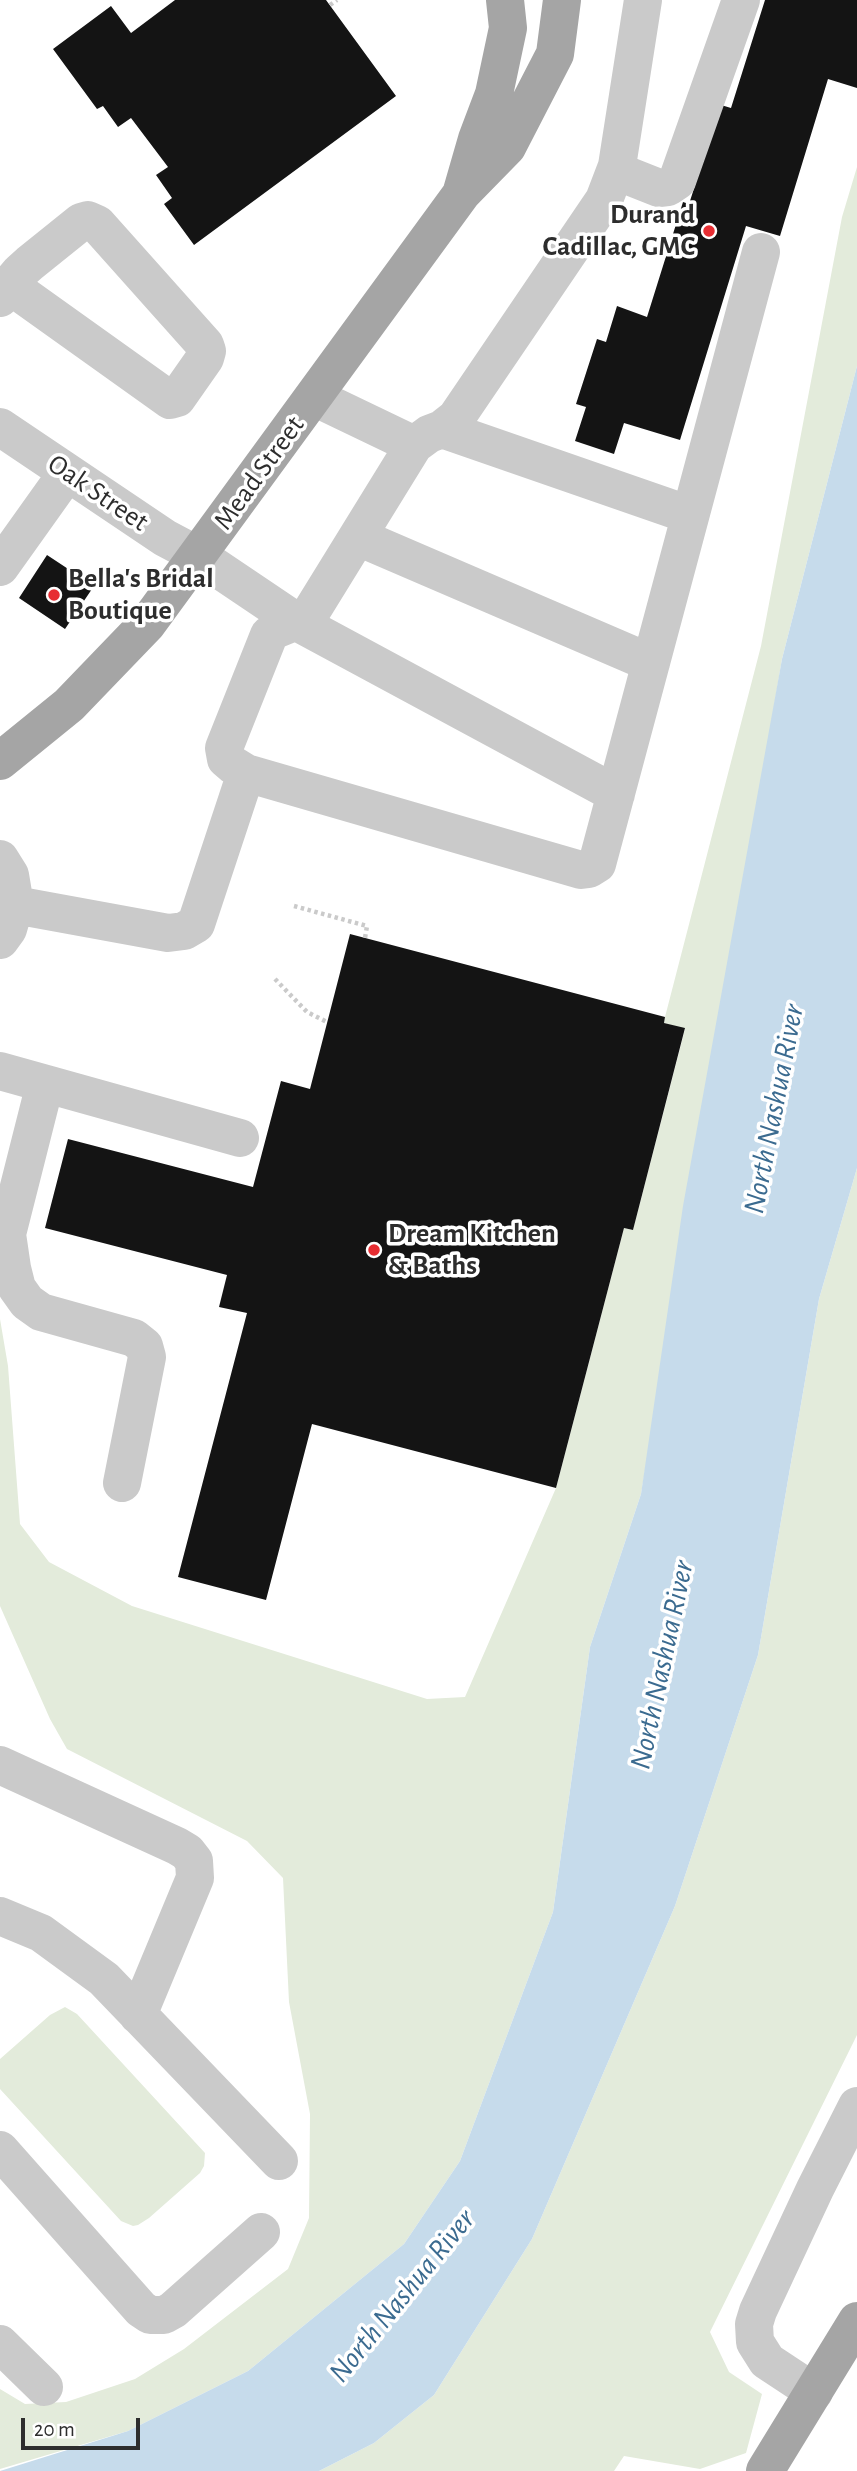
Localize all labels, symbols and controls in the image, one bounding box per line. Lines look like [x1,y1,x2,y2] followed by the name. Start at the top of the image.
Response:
[542,198,695,264] place label: Durand Cadillac, GMC
[701,223,717,239] marker: Durand Cadillac, GMC
[207,410,311,536] street label: Mead Street
[41,447,155,539] street label: Oak Street
[68,562,214,628] place label: Bella's Bridal Boutique
[46,587,62,603] marker: Bella's Bridal Boutique
[736,1001,812,1217] water label: North Nashua River
[388,1217,556,1283] place label: Dream Kitchen & Baths
[366,1242,382,1258] marker: Dream Kitchen & Baths
[622,1557,702,1773] water label: North Nashua River
[321,2202,483,2390] water label: North Nashua River
[24,2404,144,2448] scale bar
[34,2419,75,2440] text: 20 m

